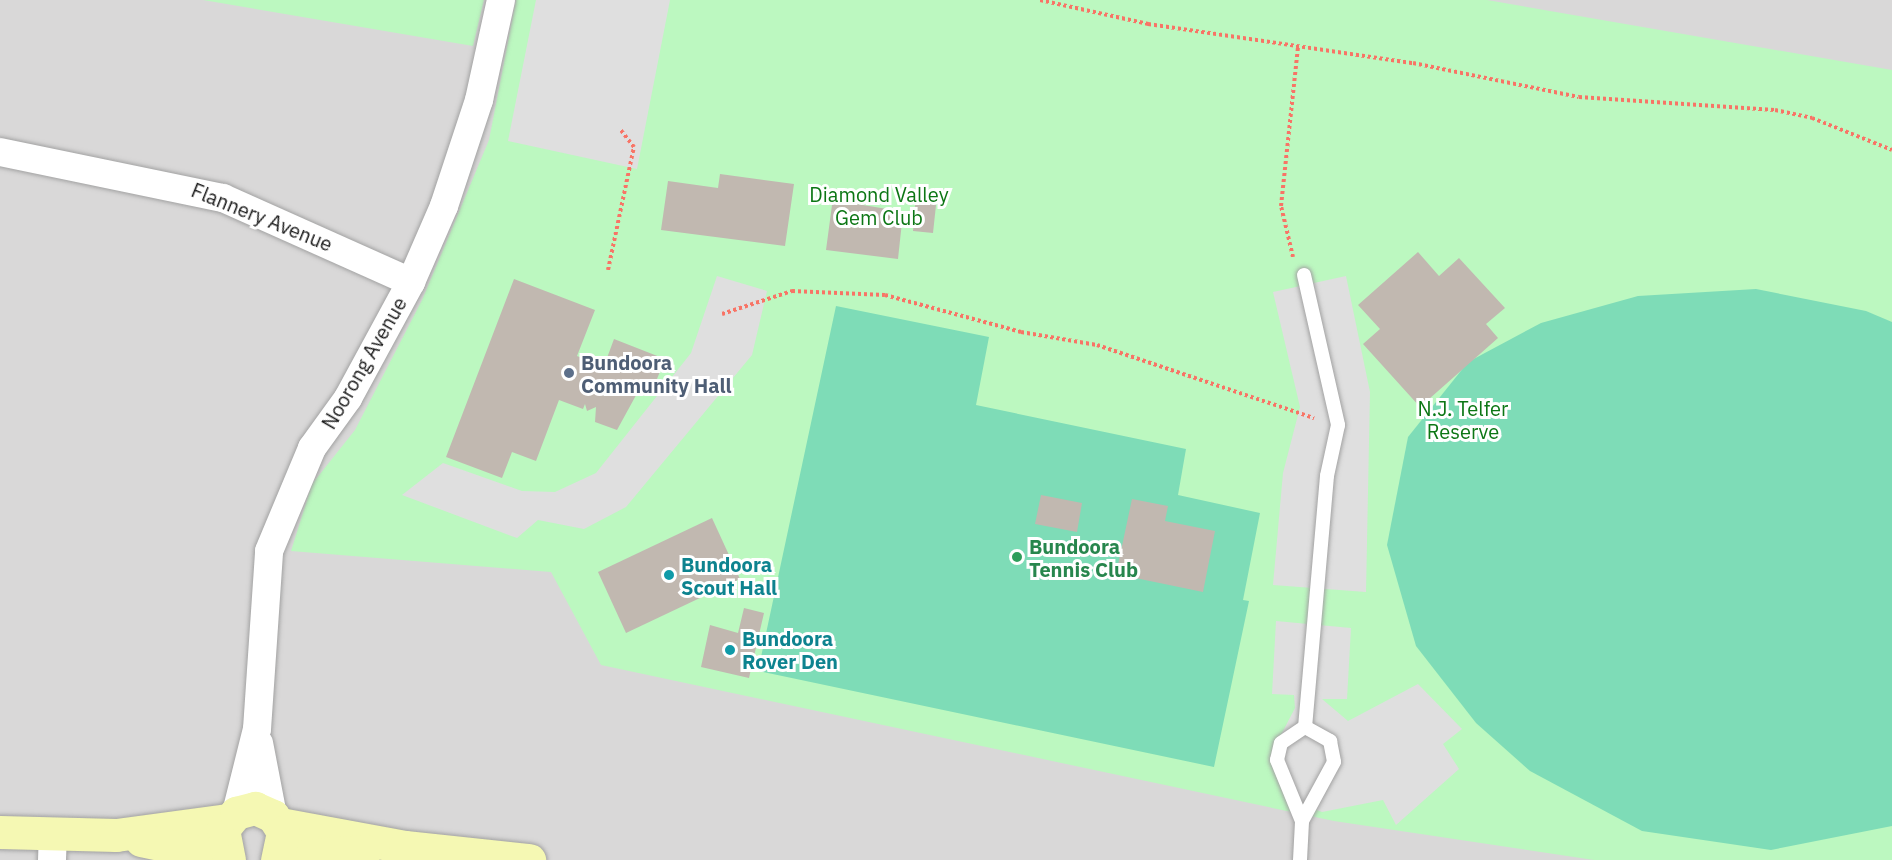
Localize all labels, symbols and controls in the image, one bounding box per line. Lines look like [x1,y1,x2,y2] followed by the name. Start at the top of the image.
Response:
[188,178,336,256] street label: Flannery Avenue
[809,182,949,229] park label: Diamond Valley Gem Club
[317,293,411,433] street label: Noorong Avenue
[581,350,731,397] place label: Bundoora Community Hall
[562,366,576,380] marker: Bundoora Community Hall
[1418,396,1508,443] park label: N.J. Telfer Reserve
[1029,534,1138,581] place label: Bundoora Tennis Club
[1010,550,1024,564] marker: Bundoora Tennis Club
[681,552,777,599] place label: Bundoora Scout Hall
[662,568,676,582] marker: Bundoora Scout Hall
[742,626,838,673] place label: Bundoora Rover Den
[723,643,737,657] marker: Bundoora Rover Den

